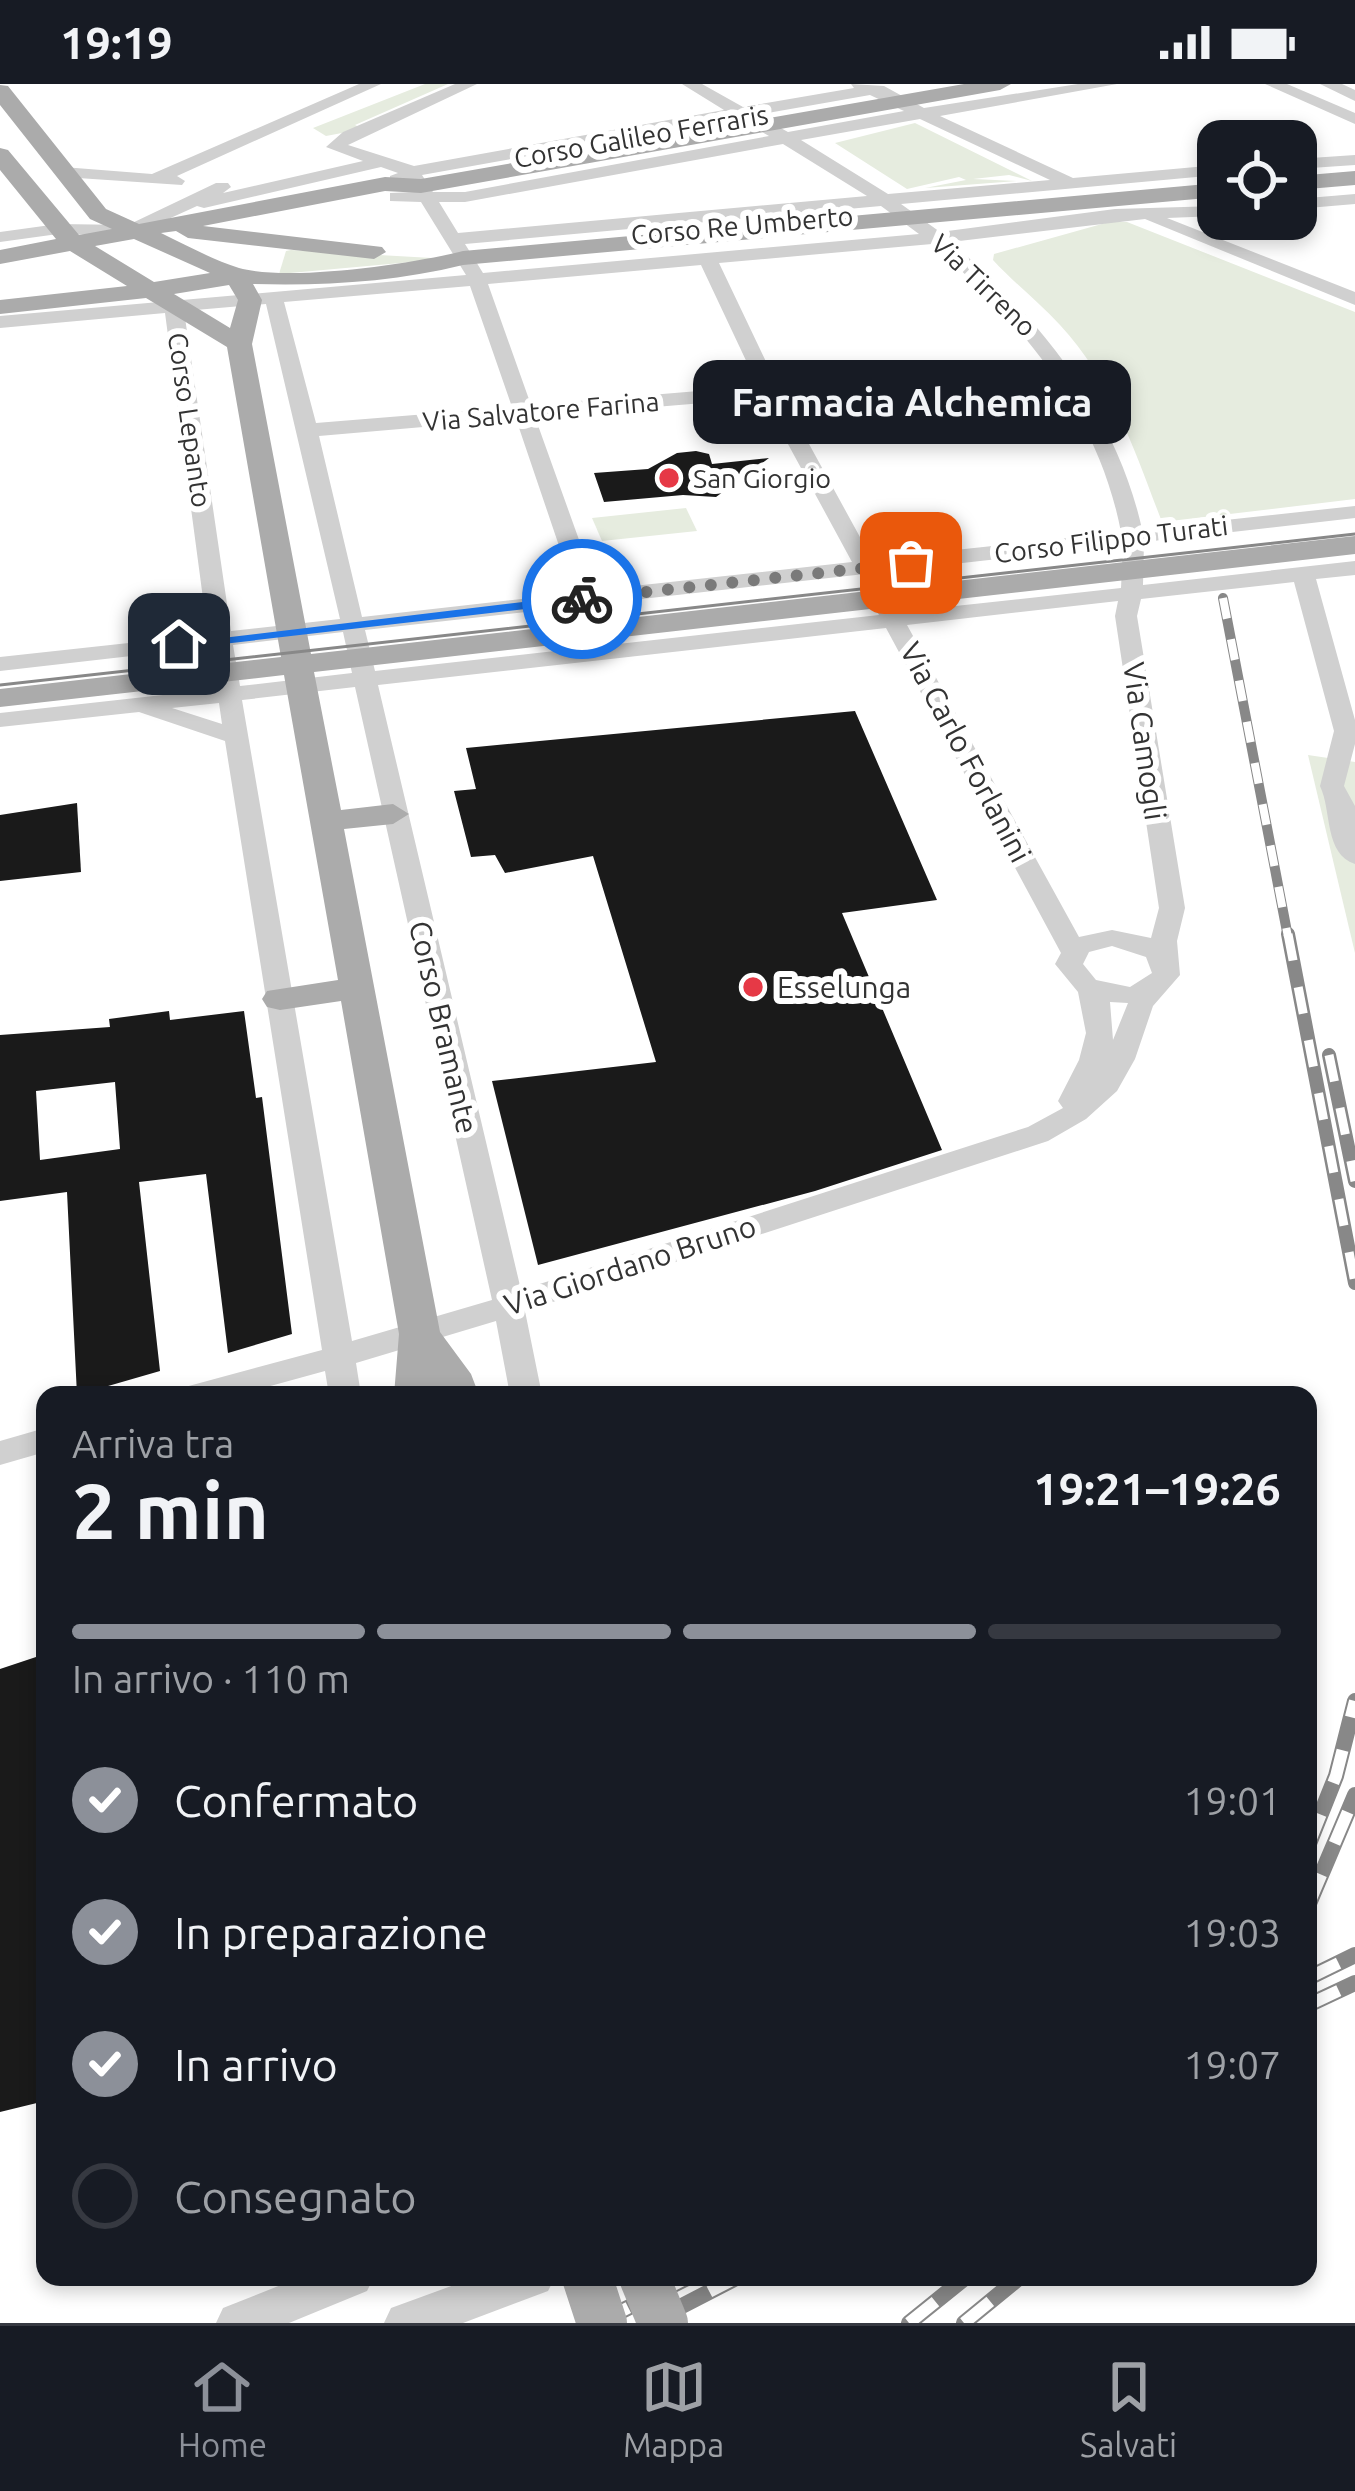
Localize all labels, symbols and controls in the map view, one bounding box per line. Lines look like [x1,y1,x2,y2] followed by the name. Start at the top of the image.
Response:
[60,17,173,68] text: 19:19
[512,99,770,173] street label: Corso Galileo Ferraris
[1197,120,1317,240] map controls
[1197,120,1317,240] button: locate
[630,200,854,250] street label: Corso Re Umberto
[926,228,1042,342] street label: Via Tirreno
[163,331,217,509] street label: Corso Lepanto
[692,359,1130,443] callout: Farmacia Alchemica
[732,380,1092,423] text: Farmacia Alchemica
[421,386,661,436] street label: Via Salvatore Farina
[693,463,831,493] place label: San Giorgio
[656,465,682,491] marker: San Giorgio
[992,510,1230,568] street label: Corso Filippo Turati
[860,512,962,614] pin
[878,530,944,596] icon: bag
[522,539,642,659] courier
[549,566,615,632] icon: bike
[128,593,230,695] pin
[146,611,212,677] icon: home
[894,636,1038,868] street label: Via Carlo Forlanini
[1117,660,1173,822] street label: Via Camogli
[403,917,485,1137] street label: Corso Bramante
[777,970,911,1004] place label: Esselunga
[740,974,766,1000] marker: Esselunga
[500,1208,760,1322] street label: Via Giordano Bruno
[72,1422,234,1465] text: Arriva tra
[1033,1463,1281,1514] text: 19:21–19:26
[72,1466,269,1554] text: 2 min
[72,1657,350,1700] text: In arrivo · 110 m
[72,1767,138,1833] icon: check
[174,1775,418,1826] text: Confermato
[1183,1779,1281,1822] text: 19:01
[72,1899,138,1965] icon: check
[174,1907,488,1958] text: In preparazione
[1183,1911,1281,1954] text: 19:03
[72,2031,138,2097] icon: check
[174,2039,338,2090] text: In arrivo
[1183,2043,1281,2086] text: 19:07
[174,2171,417,2222] text: Consegnato
[178,2354,267,2463] tab: Home
[623,2354,724,2463] tab: Mappa
[1080,2354,1177,2463] tab: Salvati

